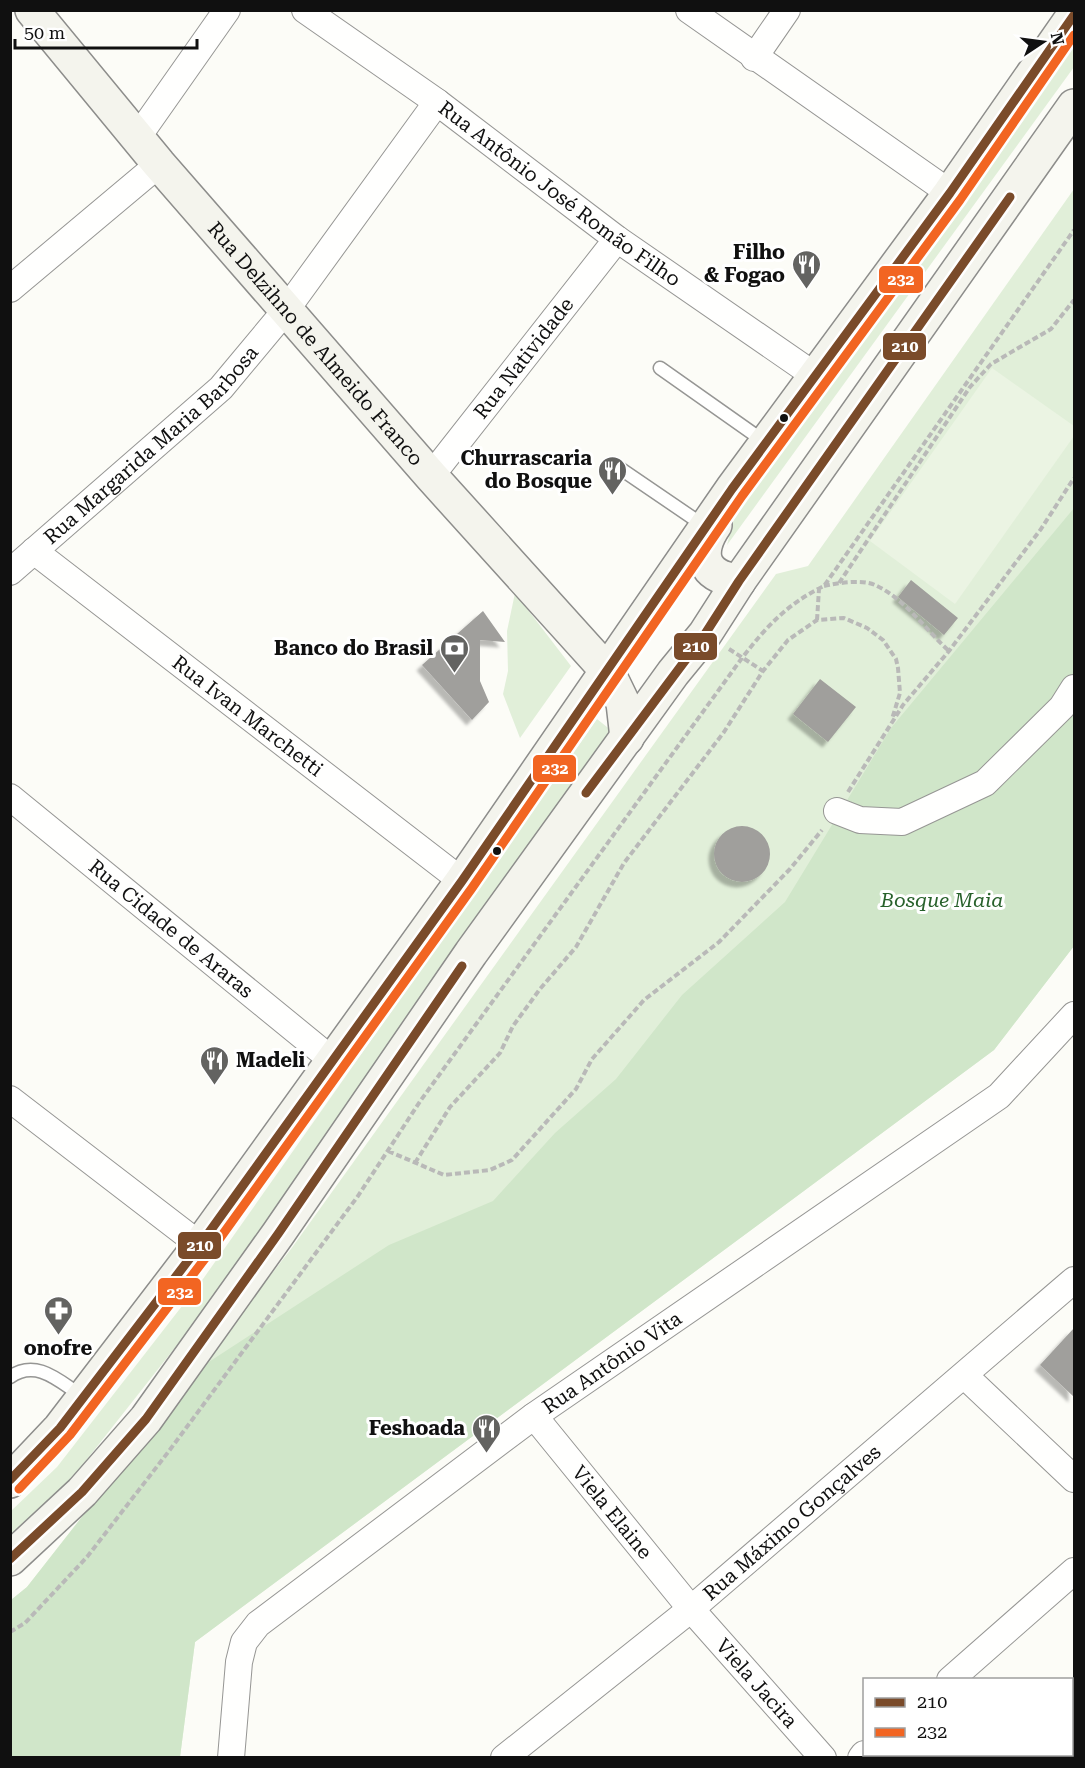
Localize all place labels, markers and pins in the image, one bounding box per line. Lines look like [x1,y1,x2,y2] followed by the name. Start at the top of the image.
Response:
[704,240,785,287] place label: Filho & Fogao
[790,248,822,290] restaurant icon: Filho & Fogao
[778,412,790,424] unlabelled marker
[460,446,592,493] place label: Churrascaria do Bosque
[597,454,629,496] restaurant icon: Churrascaria do Bosque
[438,632,470,674] bank icon: Banco do Brasil
[274,636,433,660] place label: Banco do Brasil
[491,845,503,857] unlabelled marker
[199,1044,231,1086] restaurant icon: Madeli
[236,1048,306,1072] place label: Madeli
[42,1294,74,1336] pharmacy icon: onofre
[24,1336,92,1360] place label: onofre
[470,1412,502,1454] restaurant icon: Feshoada
[369,1416,465,1440] place label: Feshoada

